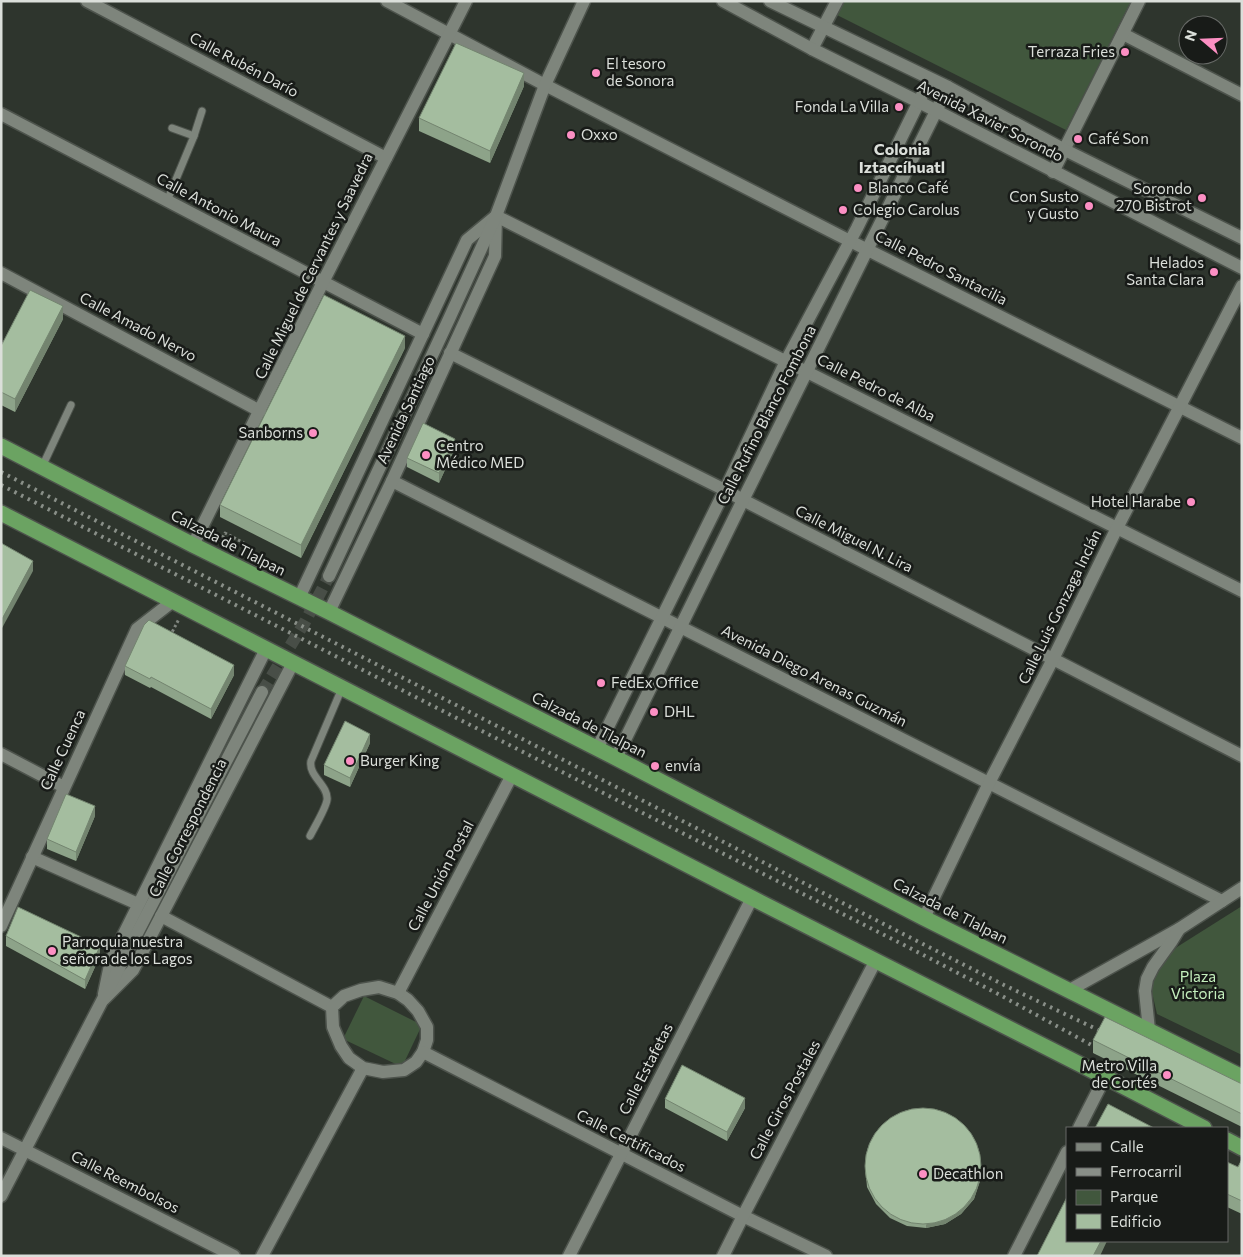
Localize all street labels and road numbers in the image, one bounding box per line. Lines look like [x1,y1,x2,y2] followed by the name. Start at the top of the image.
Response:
[187,28,302,100] street label: Calle Rubén Darío
[914,75,1067,165] street label: Avenida Xavier Sorondo
[250,149,376,382] street label: Calle Miguel de Cervantes y Saavedra
[154,169,285,250] street label: Calle Antonio Maura
[872,226,1011,308] street label: Calle Pedro Santacilia
[77,288,200,365] street label: Calle Amado Nervo
[713,322,819,507] street label: Calle Rufino Blanco Fombona
[814,350,939,425] street label: Calle Pedro de Alba
[372,353,438,466] street label: Avenida Santiago
[793,501,916,576] street label: Calle Miguel N. Lira
[168,505,289,579] street label: Calzada de Tlalpan
[1014,526,1104,687] street label: Calle Luis Gonzaga Inclán
[719,620,910,730] street label: Avenida Diego Arenas Guzmán
[529,687,650,761] street label: Calzada de Tlalpan
[36,706,89,793] street label: Calle Cuenca
[144,755,230,900] street label: Calle Correspondencia
[403,817,477,934] street label: Calle Unión Postal
[890,873,1011,947] street label: Calzada de Tlalpan
[614,1020,676,1117] street label: Calle Estafetas
[745,1036,823,1162] street label: Calle Giros Postales
[574,1105,689,1175] street label: Calle Certificados
[68,1146,183,1216] street label: Calle Reembolsos

